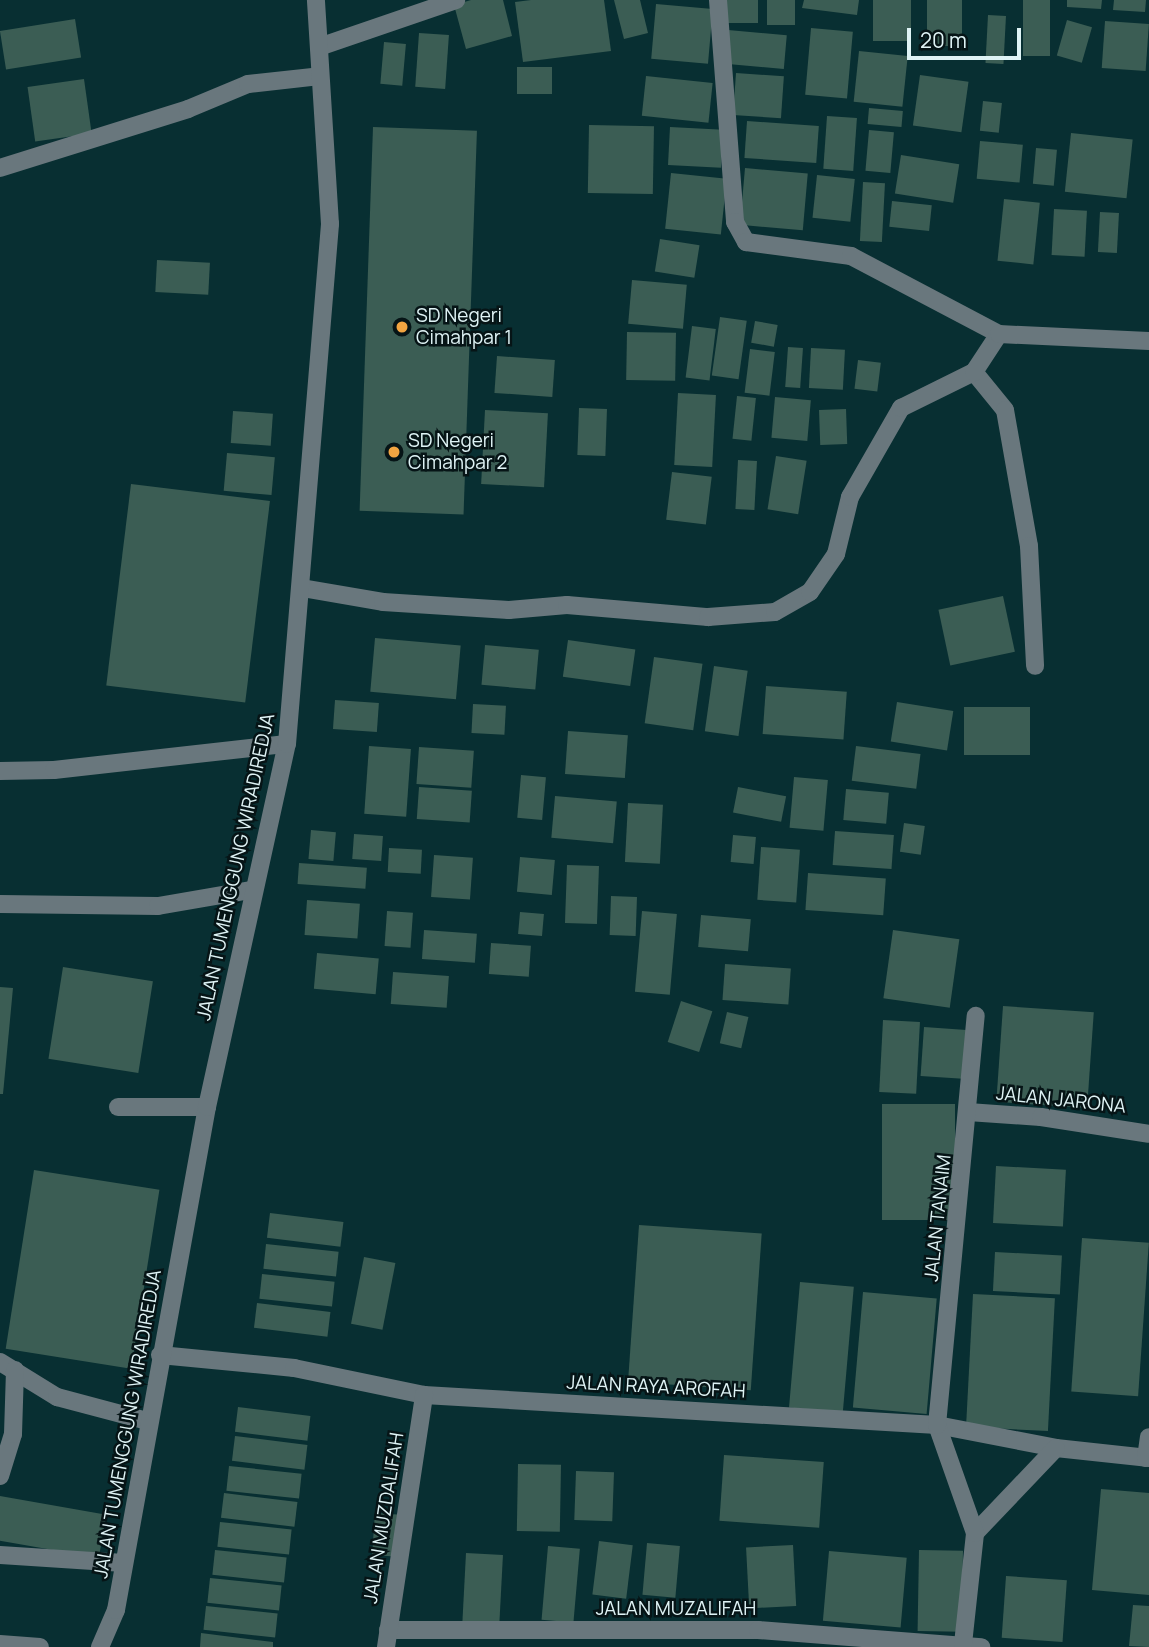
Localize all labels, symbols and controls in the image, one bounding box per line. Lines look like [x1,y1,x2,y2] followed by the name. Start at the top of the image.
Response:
[911,14,1025,58] scale bar
[920,26,967,54] text: 20 m
[416,305,512,349] place label: SD Negeri Cimahpar 1
[394,319,410,335] marker: SD Negeri Cimahpar 1
[408,430,507,474] place label: SD Negeri Cimahpar 2
[386,444,402,460] marker: SD Negeri Cimahpar 2
[192,711,280,1023] street label: JALAN TUMENGGUNG WIRADIREDJA
[995,1082,1127,1118] street label: JALAN JARONA
[920,1153,956,1283] street label: JALAN TANAIM
[90,1268,166,1580] street label: JALAN TUMENGGUNG WIRADIREDJA
[566,1371,746,1403] street label: JALAN RAYA AROFAH
[359,1431,409,1605] street label: JALAN MUZDALIFAH
[596,1598,756,1620] street label: JALAN MUZALIFAH

